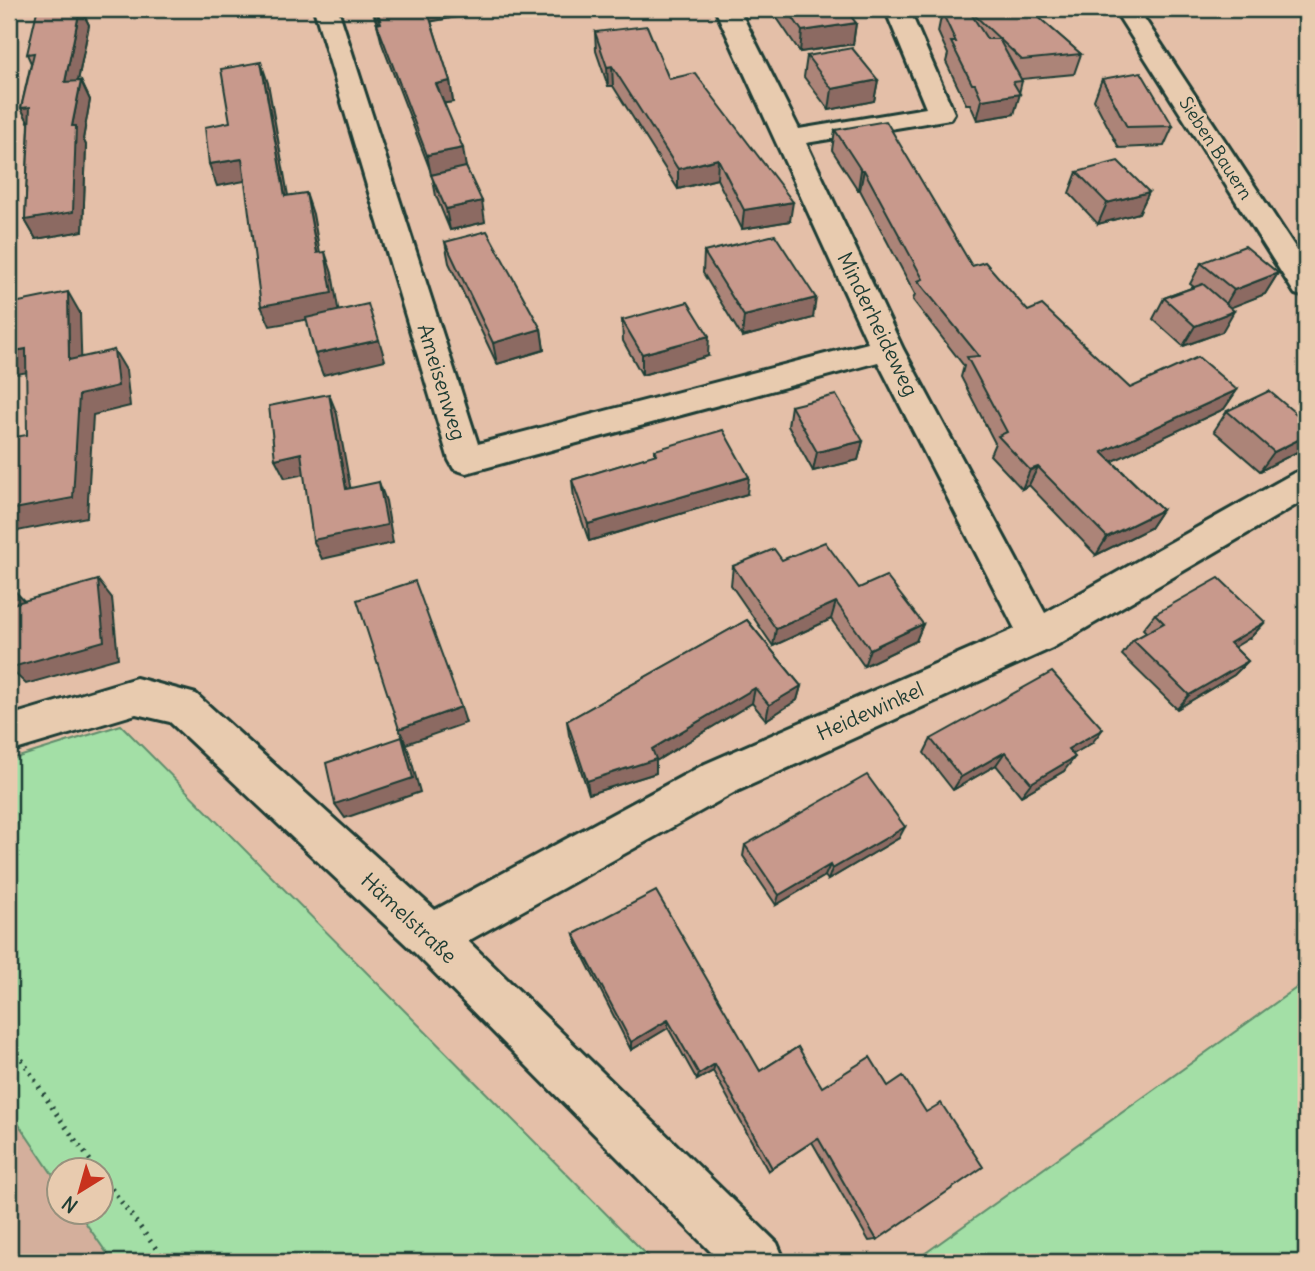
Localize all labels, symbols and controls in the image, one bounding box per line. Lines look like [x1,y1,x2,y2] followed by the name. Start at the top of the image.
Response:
[1174,92,1258,204] street label: Sieben Bauern
[831,247,925,401] street label: Minderheideweg
[411,321,473,443] street label: Ameisenweg
[812,675,928,747] street label: Heidewinkel
[355,867,463,969] street label: Hämelstraße
[46,1156,116,1226] north arrow
[57,1191,82,1218] text: N

